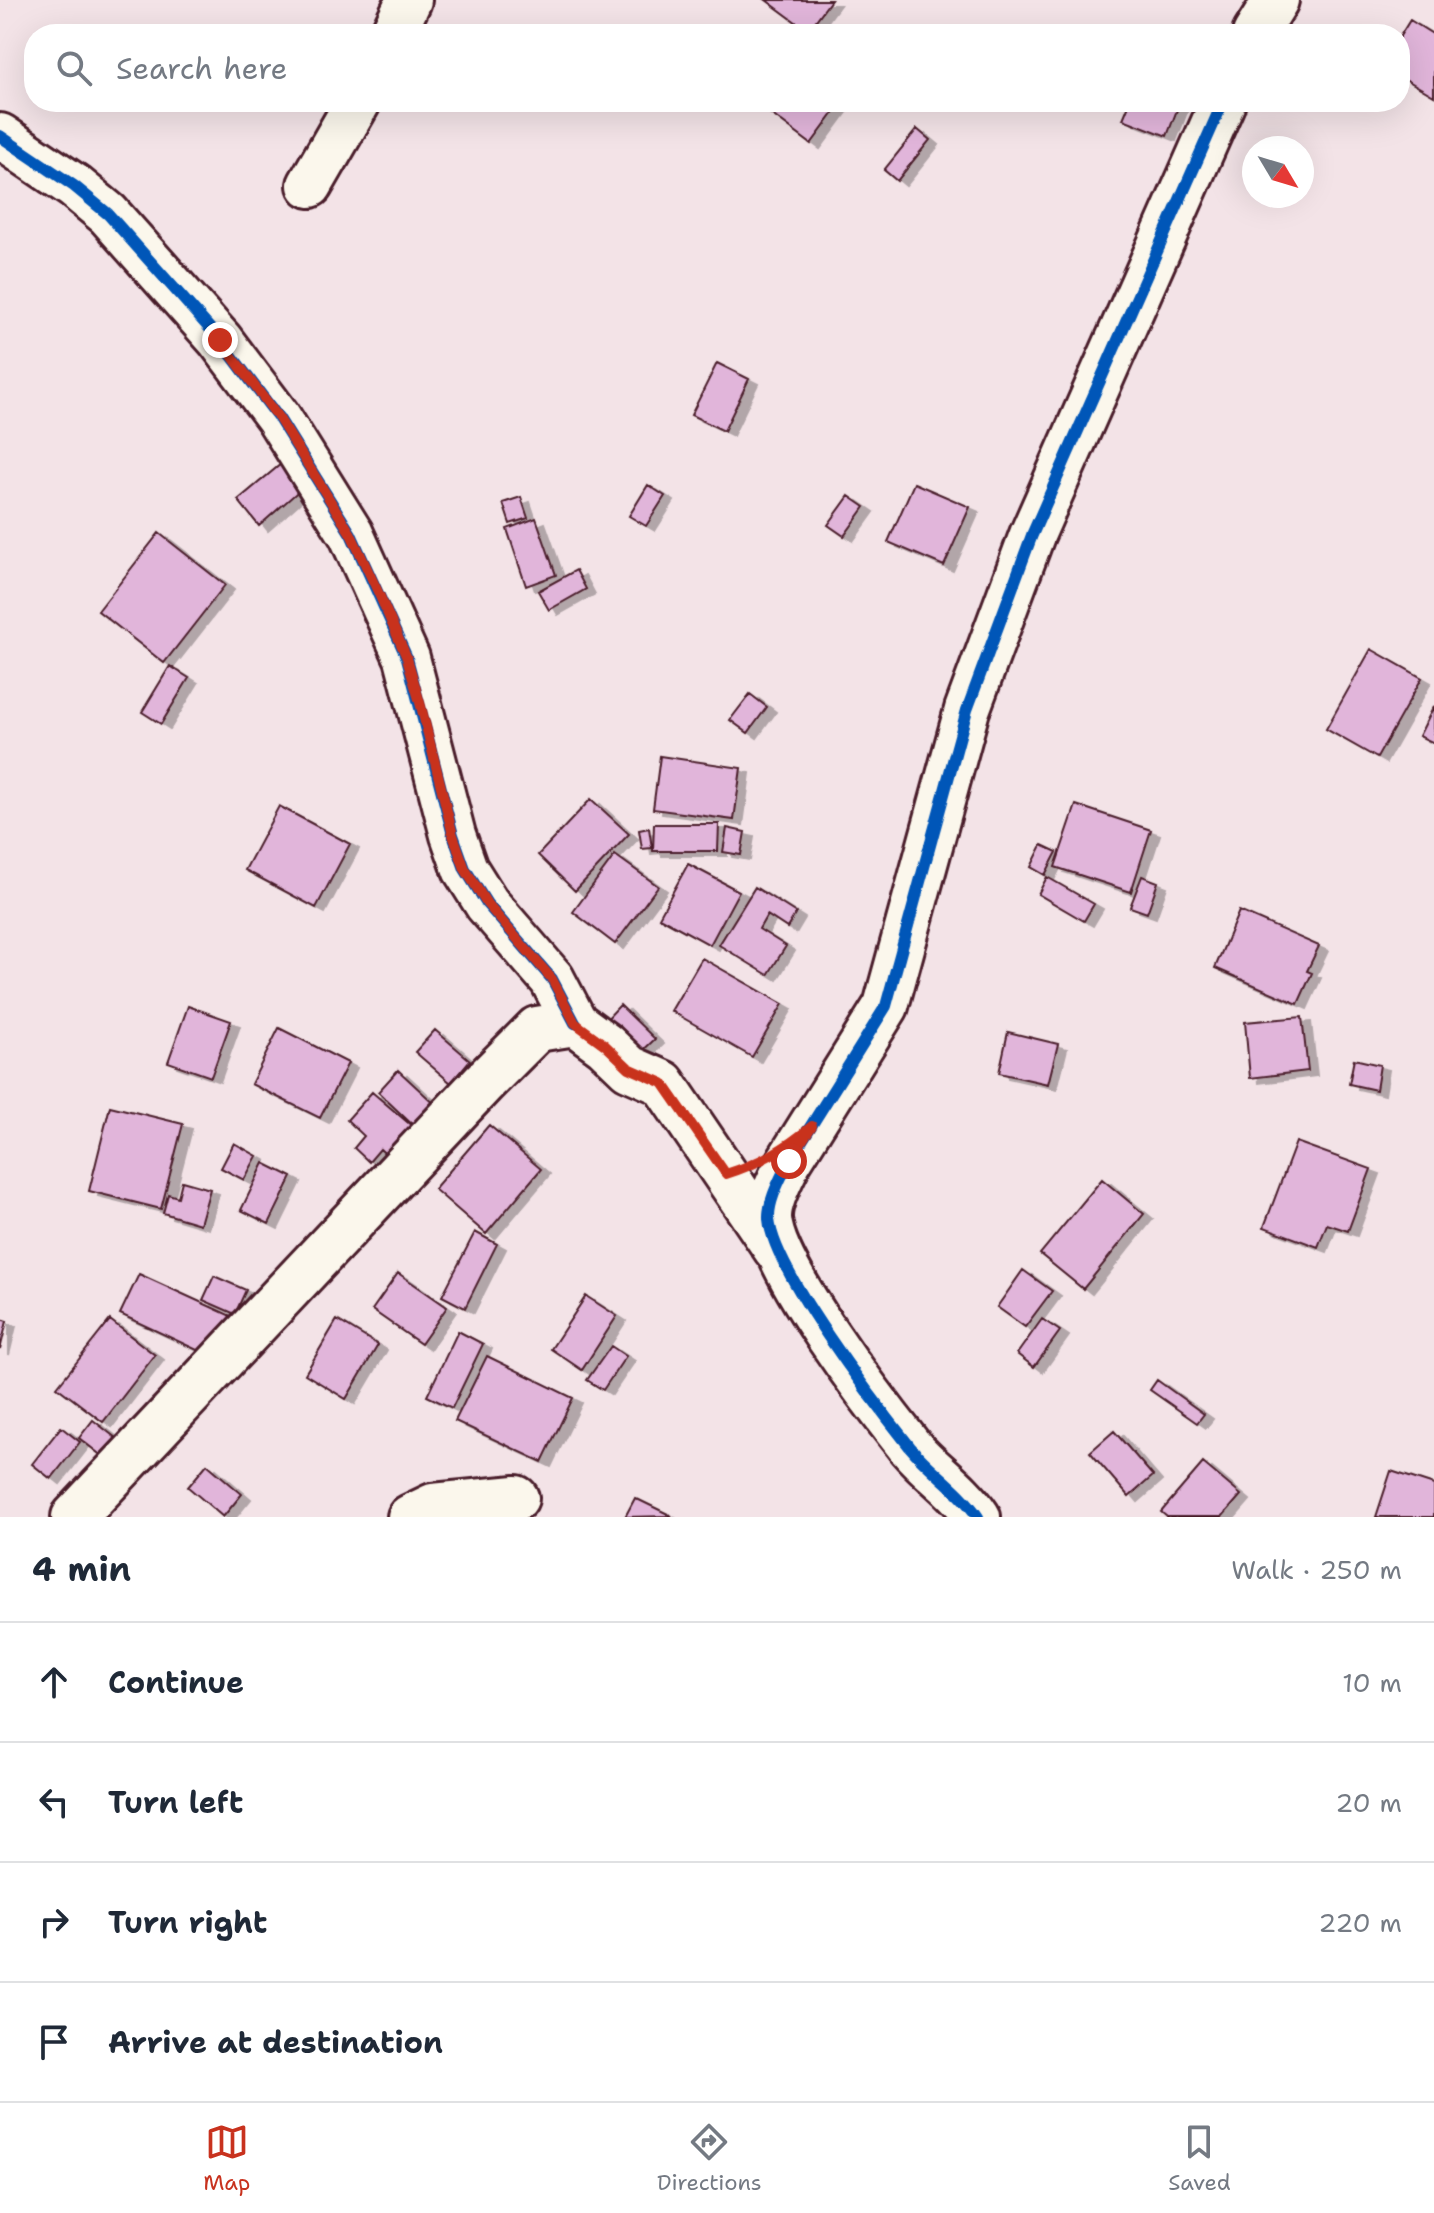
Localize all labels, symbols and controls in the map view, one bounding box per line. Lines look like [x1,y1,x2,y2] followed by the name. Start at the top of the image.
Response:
[24,24,1410,112] search box
[52,46,96,90] icon: search
[116,48,287,89] text: Search here
[1242,136,1314,208] north arrow
[202,322,238,358] route end
[771,1143,807,1179] route start
[32,1546,131,1592] text: 4 min
[1231,1552,1402,1587] text: Walk · 250 m
[32,1660,76,1704] icon: ahead
[108,1662,244,1703] text: Continue
[1342,1665,1402,1700] text: 10 m
[32,1780,76,1824] icon: left
[108,1782,243,1823] text: Turn left
[1335,1785,1402,1820] text: 20 m
[32,1900,76,1944] icon: right
[108,1902,267,1943] text: Turn right
[1318,1905,1402,1940] text: 220 m
[32,2020,76,2064] icon: arrive
[108,2022,443,2063] text: Arrive at destination
[203,2120,250,2197] tab: Map
[657,2120,762,2197] tab: Directions
[1168,2120,1231,2197] tab: Saved

